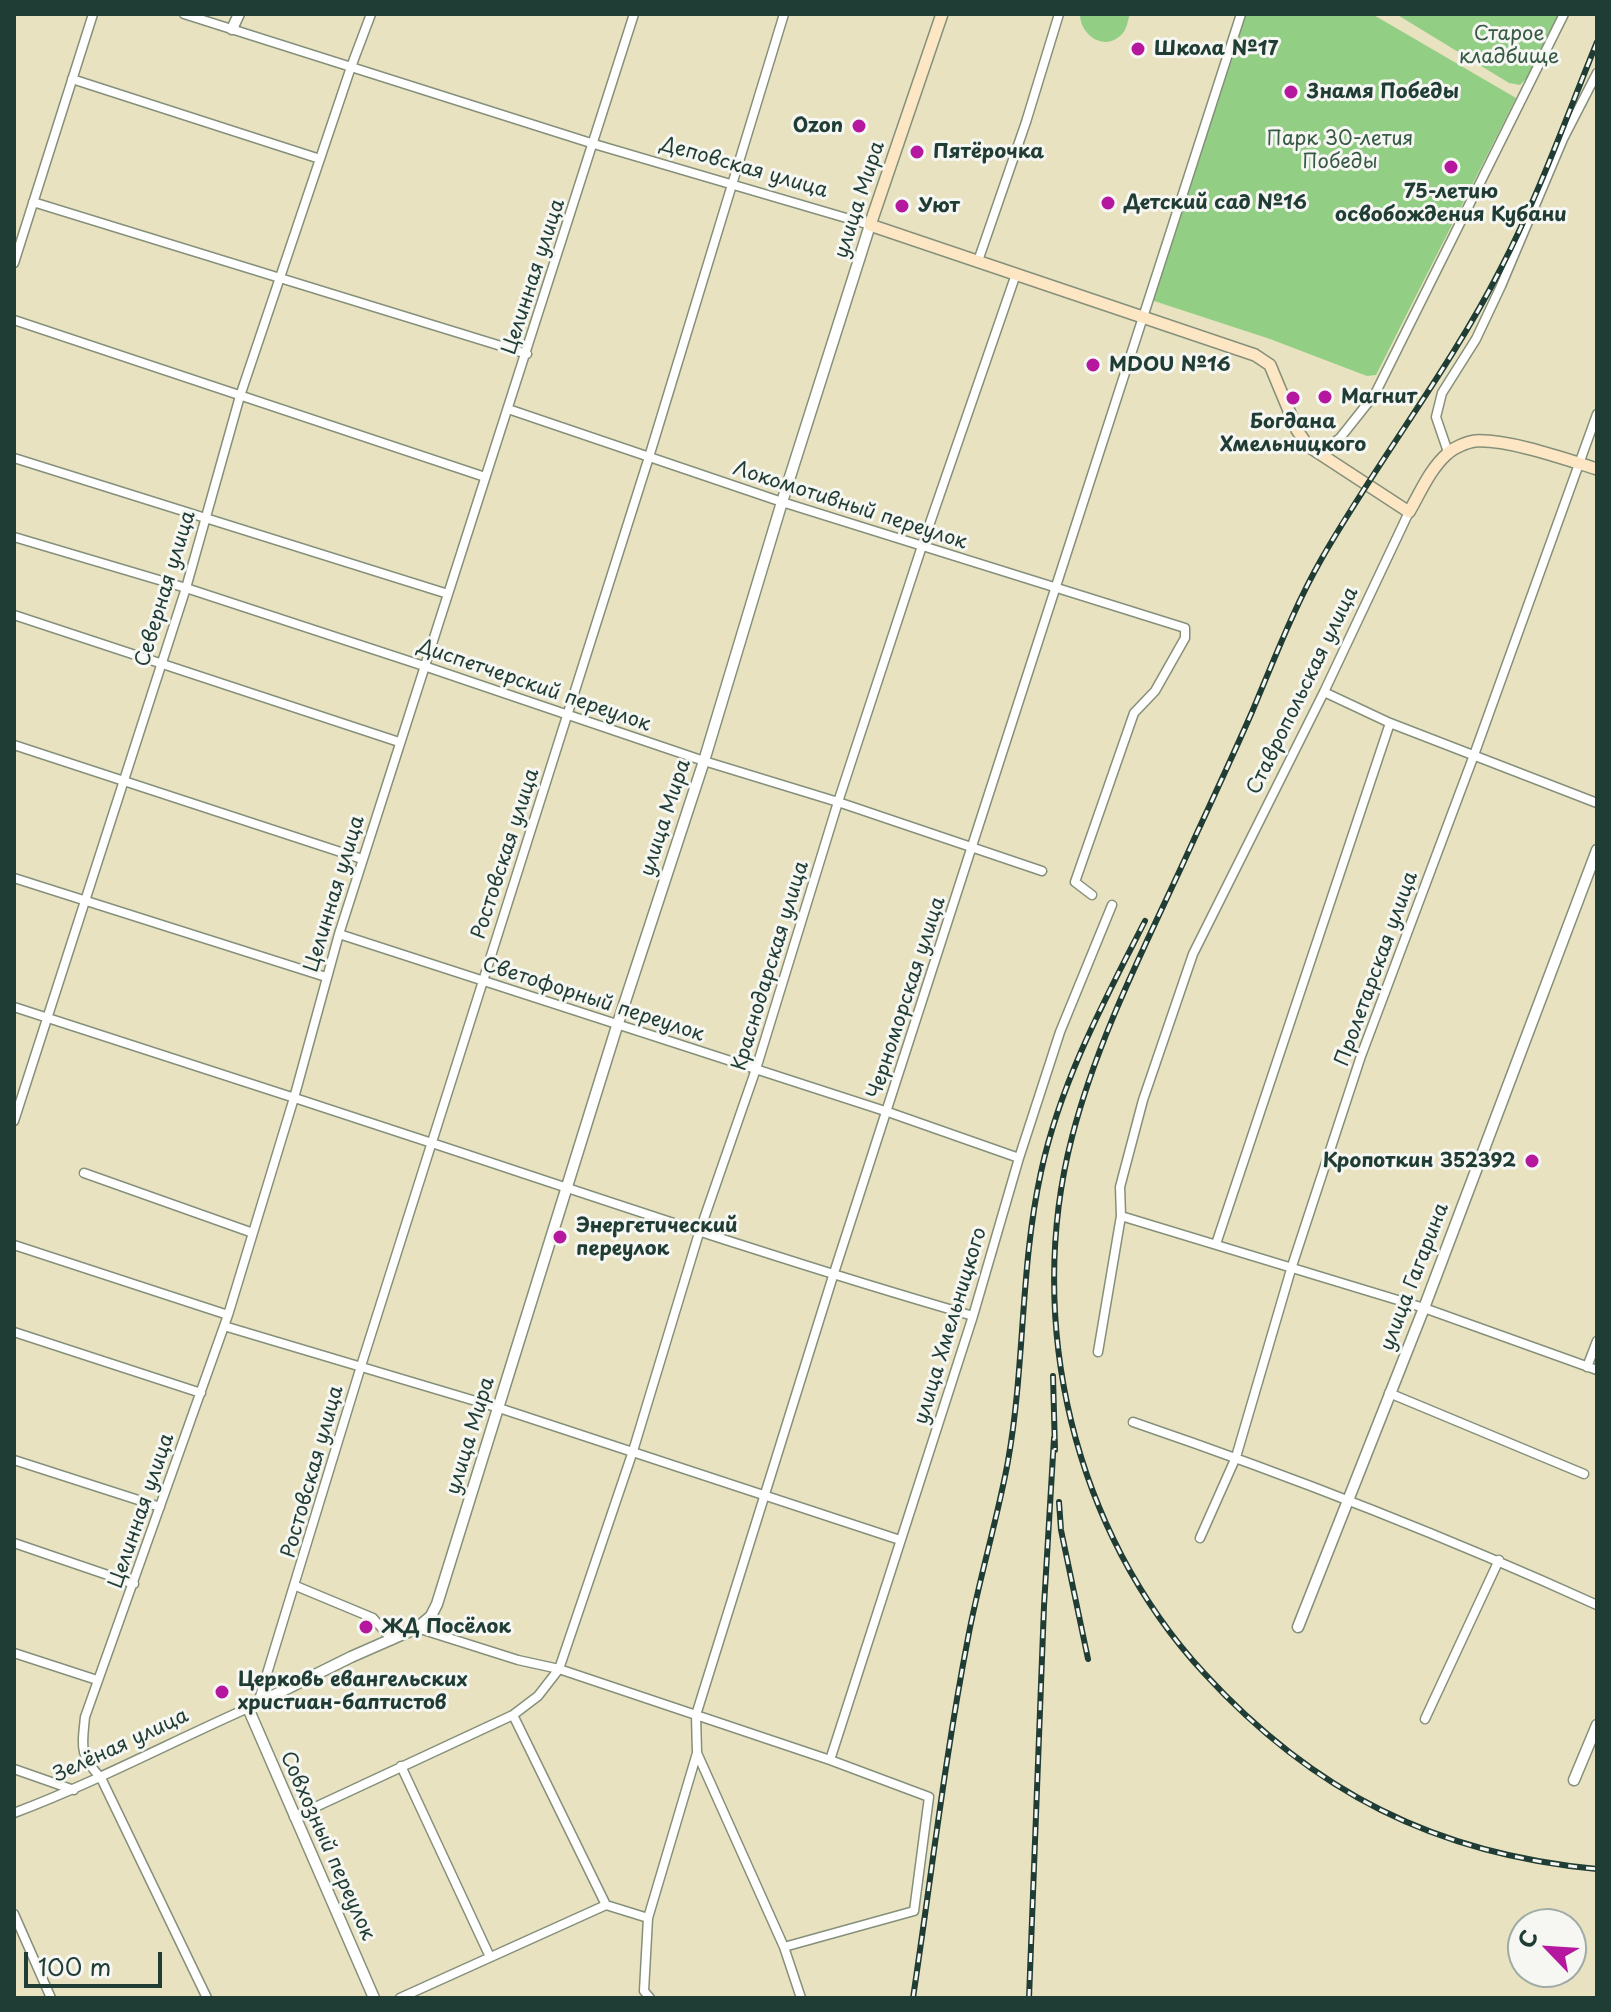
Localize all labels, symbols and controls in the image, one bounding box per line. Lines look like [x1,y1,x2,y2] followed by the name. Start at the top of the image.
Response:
[1459,22,1559,69] park label: Старое кладбище
[1154,37,1278,61] place label: Школа №17
[1129,40,1147,58] marker: Школа №17
[1307,80,1459,104] place label: Знамя Победы
[1282,83,1300,101] marker: Знамя Победы
[793,114,843,138] place label: Ozon
[850,117,868,135] marker: Ozon
[1267,127,1413,174] park label: Парк 30-летия Победы
[658,133,830,203] street label: Деповская улица
[830,138,890,262] street label: улица Мира
[933,140,1044,164] place label: Пятёрочка
[908,143,926,161] marker: Пятёрочка
[1442,158,1460,176] marker: 75-летию освобождения Кубани
[1335,180,1567,227] place label: 75-летию освобождения Кубани
[1124,191,1307,215] place label: Детский сад №16
[918,194,960,218] place label: Уют
[1099,194,1117,212] marker: Детский сад №16
[498,196,570,358] street label: Целинная улица
[893,197,911,215] marker: Уют
[1109,353,1231,377] place label: MDOU №16
[1084,356,1102,374] marker: MDOU №16
[1341,385,1417,409] place label: Магнит
[1316,388,1334,406] marker: Магнит
[1284,389,1302,407] marker: Богдана Хмельницкого
[1220,410,1366,457] place label: Богдана Хмельницкого
[730,457,970,555] street label: Локомотивный переулок
[131,508,201,670] street label: Северная улица
[1242,583,1364,799] street label: Ставропольская улица
[414,635,654,737] street label: Диспетчерский переулок
[636,756,696,880] street label: улица Мира
[467,766,545,942] street label: Ростовская улица
[300,813,370,975] street label: Целинная улица
[728,858,814,1074] street label: Краснодарская улица
[1331,868,1423,1070] street label: Пролетарская улица
[863,894,951,1102] street label: Черноморская улица
[479,953,707,1047] street label: Светофорный переулок
[1323,1149,1516,1173] place label: Кропоткин 352392
[1523,1152,1541,1170] marker: Кропоткин 352392
[1376,1200,1454,1354] street label: улица Гагарина
[576,1214,738,1261] place label: Энергетический переулок
[910,1225,992,1427] street label: улица Хмельницкого
[551,1228,569,1246] marker: Энергетический переулок
[442,1374,500,1498] street label: улица Мира
[277,1383,349,1561] street label: Ростовская улица
[104,1430,180,1592] street label: Целинная улица
[382,1615,511,1639] place label: ЖД Посёлок
[357,1618,375,1636] marker: ЖД Посёлок
[238,1668,468,1715] place label: Церковь евангельских христиан-баптистов
[213,1683,231,1701] marker: Церковь евангельских христиан-баптистов
[50,1704,192,1788] street label: Зелёная улица
[274,1748,380,1944] street label: Совхозный переулок
[1507,1908,1587,1988] north arrow
[1508,1924,1545,1953] text: С
[28,1936,166,1986] scale bar
[38,1948,111,1984] text: 100 m

